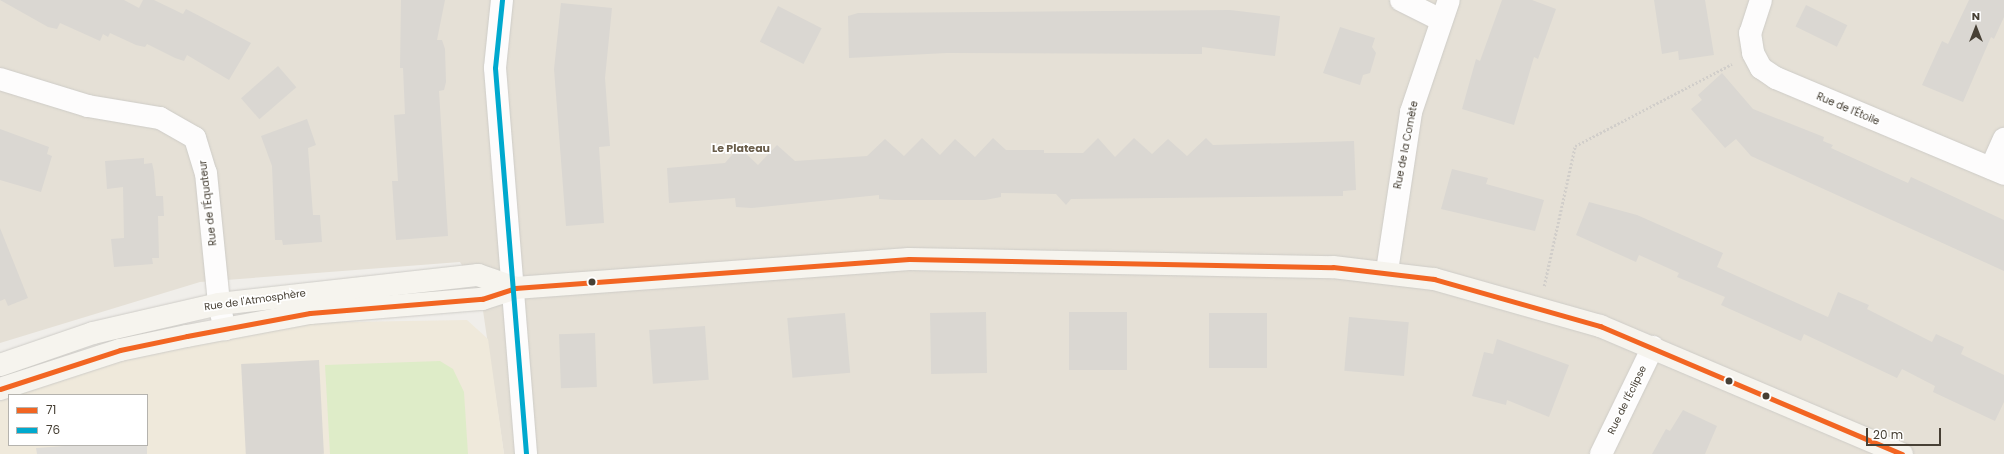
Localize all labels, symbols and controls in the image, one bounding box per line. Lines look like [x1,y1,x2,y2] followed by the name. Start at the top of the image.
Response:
[1956,8,1996,48] north arrow
[1972,8,1980,24] text: N
[1815,90,1881,128] street label: Rue de l'Étoile
[1392,100,1420,190] street label: Rue de la Comète
[712,141,770,155] district label: Le Plateau
[197,160,219,246] street label: Rue de l'Équateur
[587,277,597,287] unlabelled marker
[203,287,307,313] street label: Rue de l'Atmosphère
[1605,364,1649,436] street label: Rue de l'Éclipse
[1724,376,1734,386] unlabelled marker
[1761,391,1771,401] unlabelled marker
[8,394,148,446] legend
[46,401,56,418] text: 71
[1868,420,1943,446] scale bar
[46,421,60,438] text: 76
[1873,426,1903,443] text: 20 m

